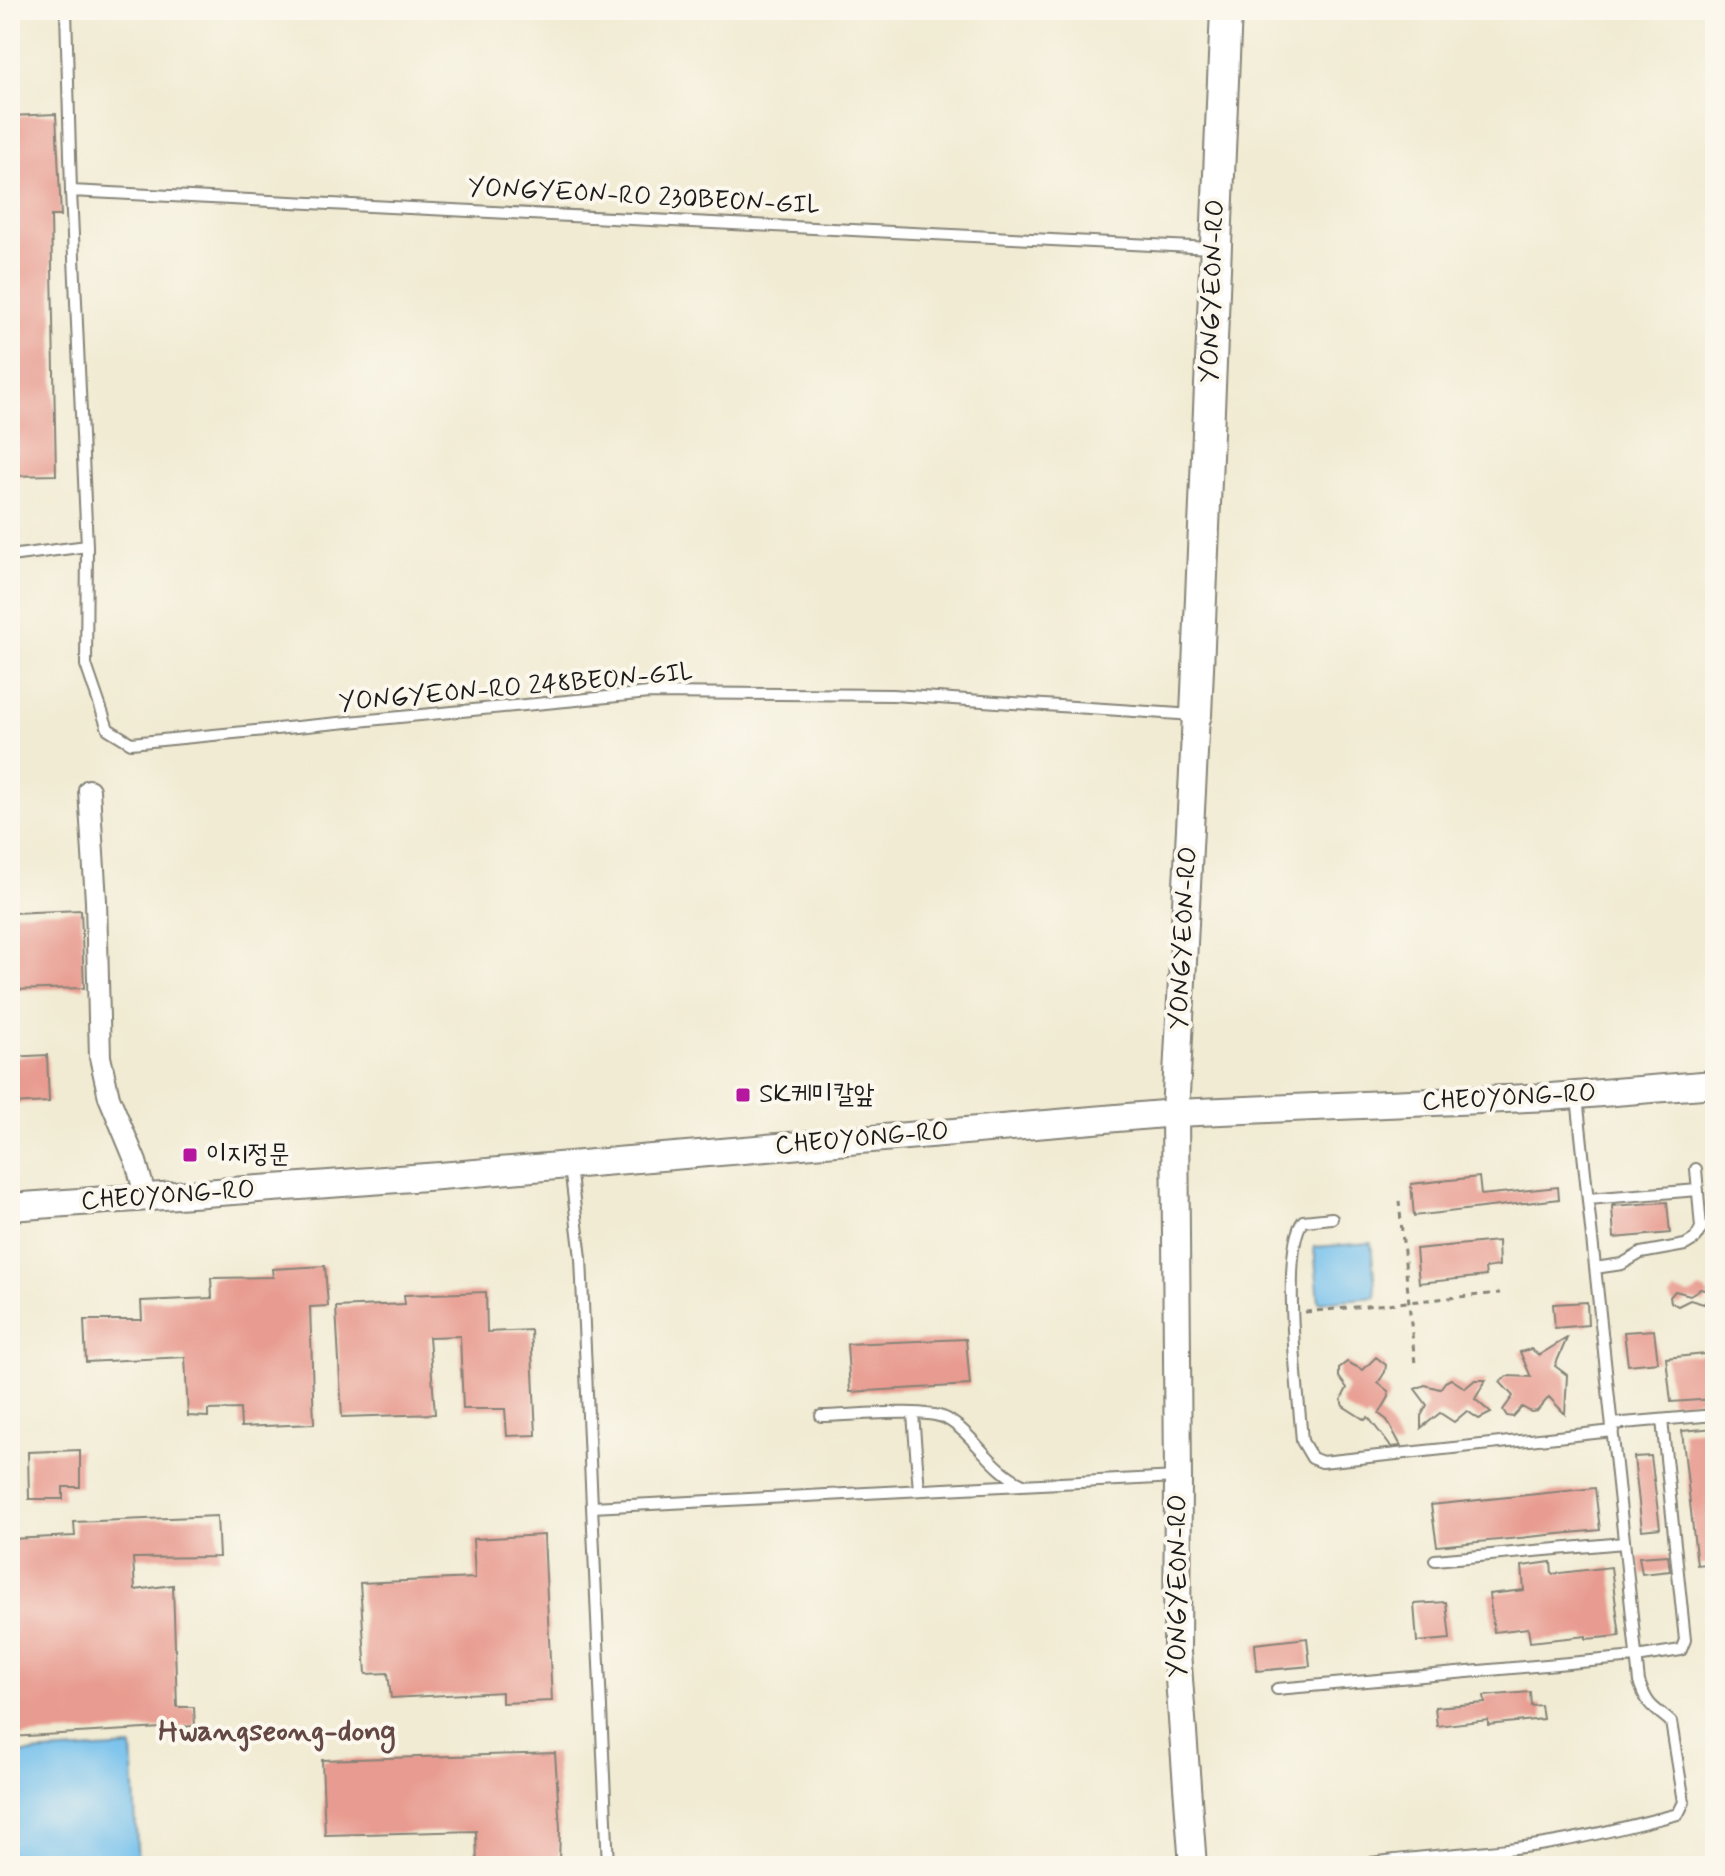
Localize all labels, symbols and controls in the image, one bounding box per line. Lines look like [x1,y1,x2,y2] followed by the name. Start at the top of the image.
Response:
[467,171,821,223] street label: YONGYEON-RO 230BEON-GIL
[1193,199,1233,383] street label: YONGYEON-RO
[337,656,695,720] street label: YONGYEON-RO 248BEON-GIL
[1162,845,1206,1031] street label: YONGYEON-RO
[1421,1076,1597,1120] street label: CHEOYONG-RO
[759,1078,875,1112] place label: SK케미칼앞
[734,1086,752,1104] marker: SK케미칼앞
[774,1114,950,1164] street label: CHEOYONG-RO
[206,1138,290,1172] place label: 이지정문
[181,1146,199,1164] marker: 이지정문
[80,1173,256,1219] street label: CHEOYONG-RO
[1162,1494,1196,1678] street label: YONGYEON-RO
[158,1712,396,1754] district label: Hwangseong-dong

